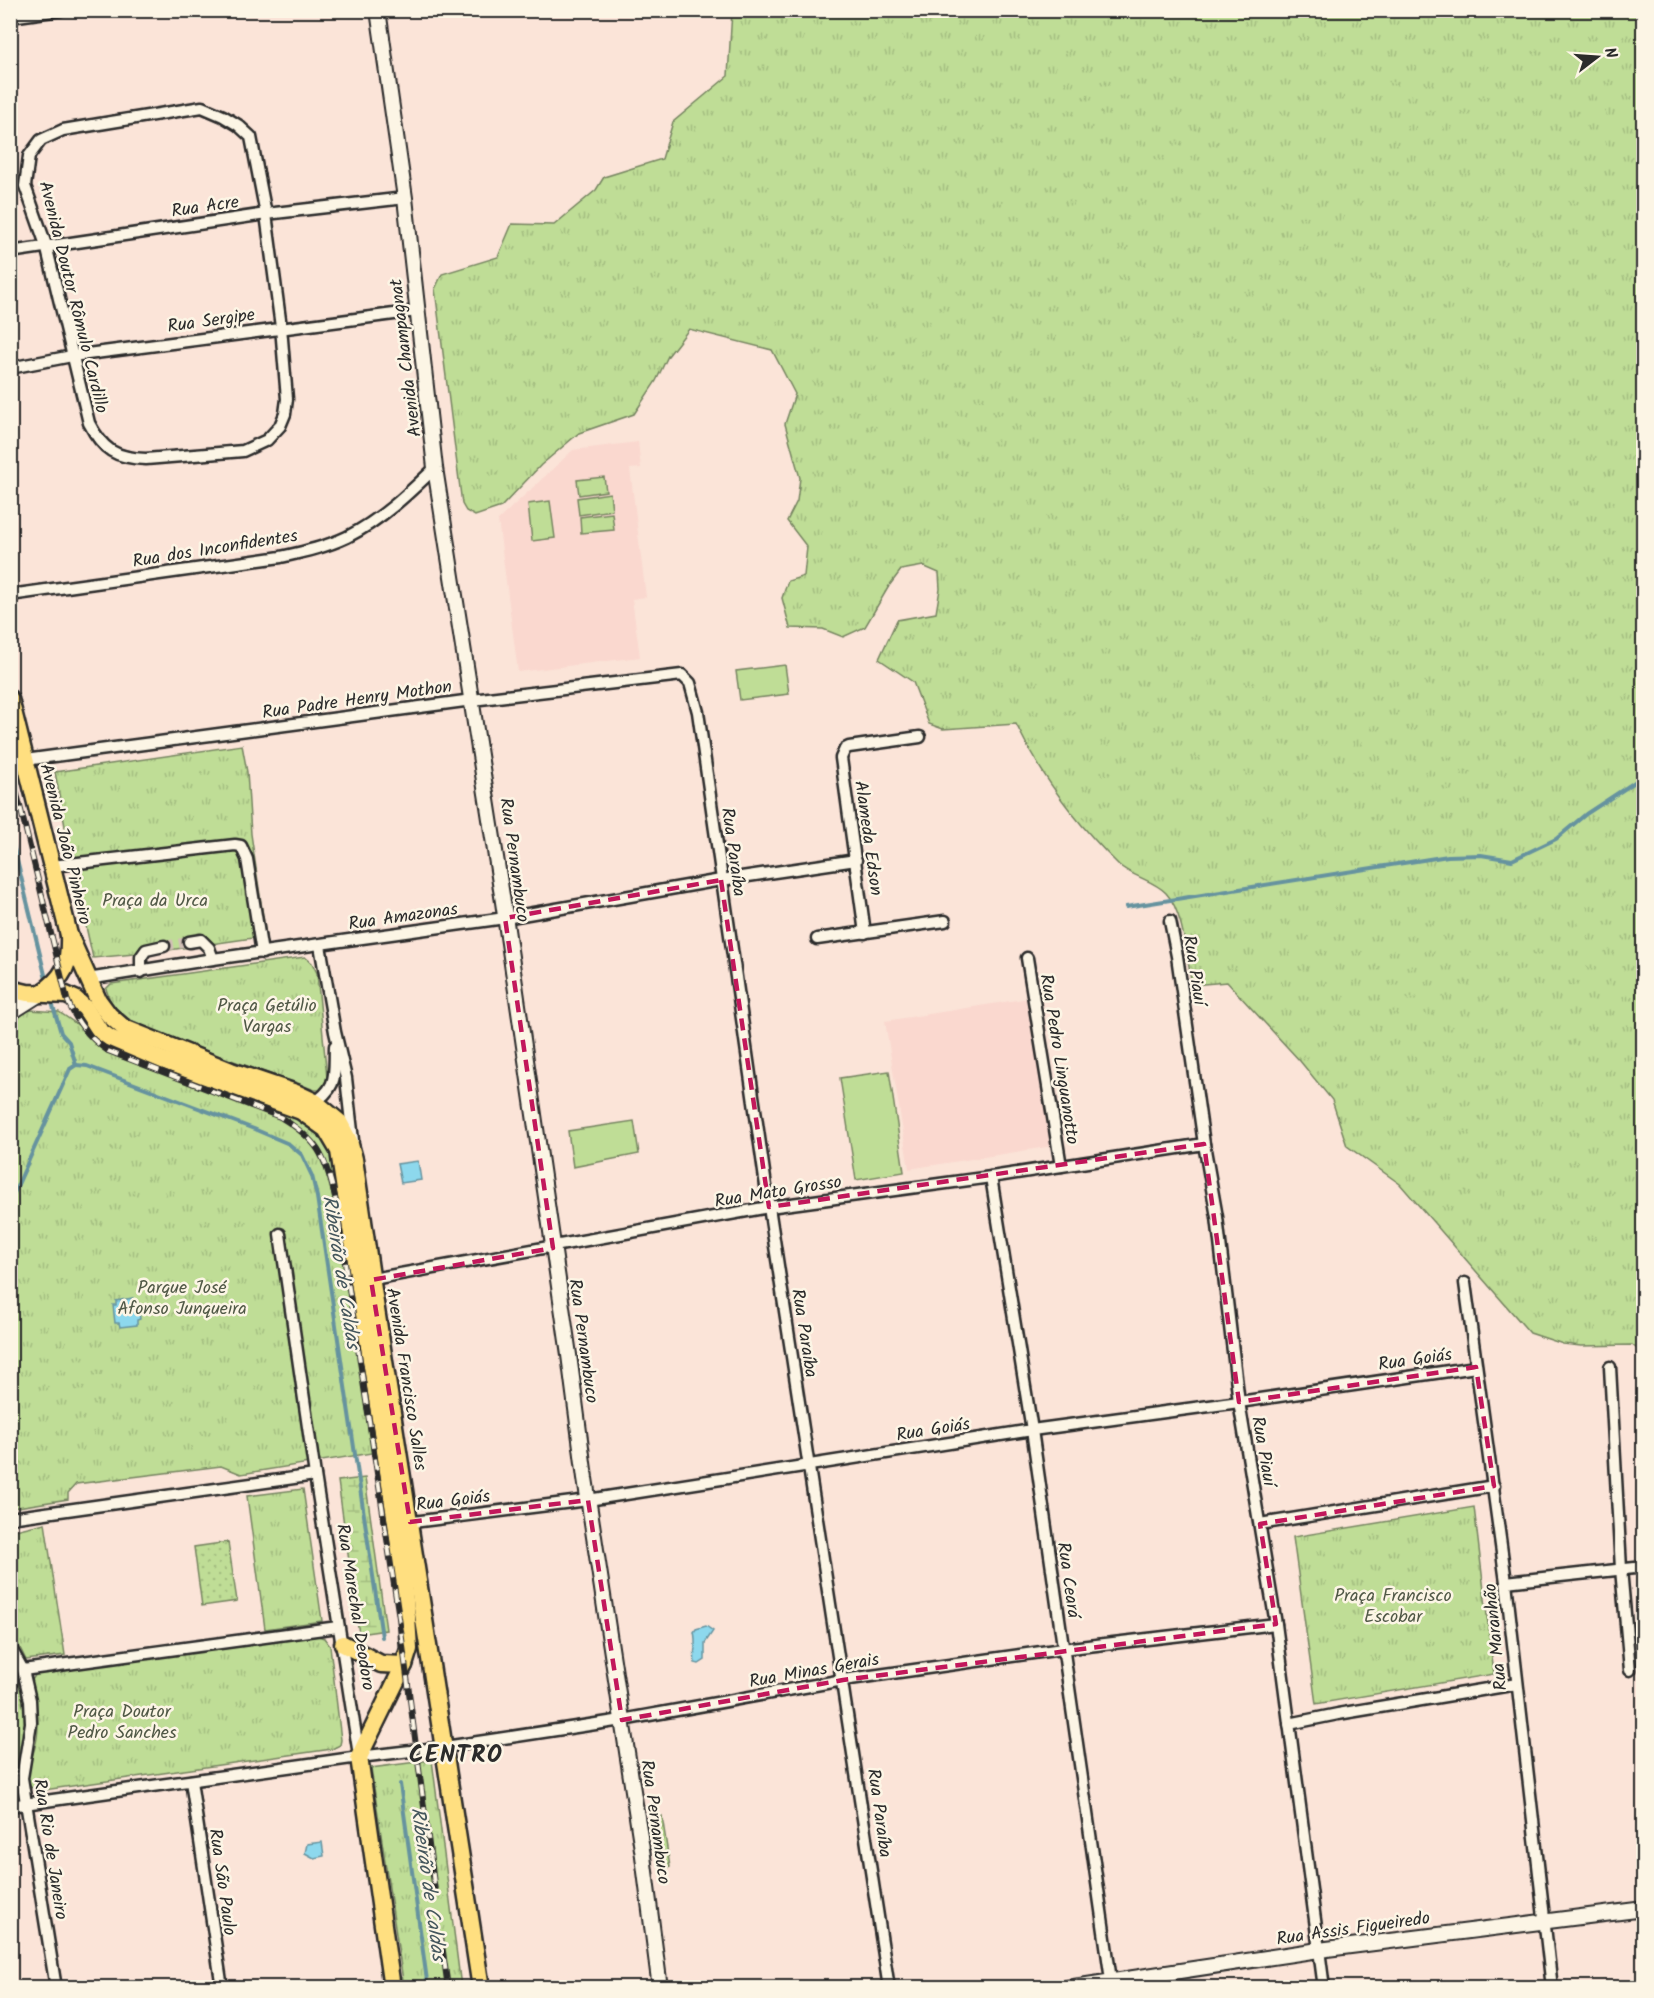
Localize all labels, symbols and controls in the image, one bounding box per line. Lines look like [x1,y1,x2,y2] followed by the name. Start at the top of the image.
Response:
[1567,27,1627,87] north arrow
[1596,45,1623,62] text: N
[30,178,115,417] street label: Avenida Doutor Rômulo Cardillo
[170,188,241,227] street label: Rua Acre
[382,276,431,438] street label: Avenida Champagnat
[166,301,257,342] street label: Rua Sergipe
[131,522,300,577] street label: Rua dos Inconfidentes
[260,673,454,728] street label: Rua Padre Henry Mothon
[30,761,99,928] street label: Avenida João Pinheiro
[845,779,890,898] street label: Alameda Edson
[490,796,537,924] street label: Rua Pernambuco
[712,806,753,899] street label: Rua Paraíba
[102,887,208,916] park label: Praça da Urca
[347,895,460,940] street label: Rua Amazonas
[1174,933,1214,1010] street label: Rua Piauí
[1031,972,1086,1147] street label: Rua Pedro Linguanotto
[217,992,317,1042] park label: Praça Getúlio Vargas
[713,1168,844,1217] street label: Rua Mato Grosso
[312,1193,368,1354] water label: Ribeirão de Caldas
[117,1274,247,1324] park label: Parque José Afonso Junqueira
[559,1277,606,1405] street label: Rua Pernambuco
[377,1286,434,1473] street label: Avenida Francisco Salles
[782,1287,825,1380] street label: Rua Paraíba
[1376,1341,1454,1380] street label: Rua Goiás
[894,1410,973,1451] street label: Rua Goiás
[1242,1414,1283,1491] street label: Rua Piauí
[414,1483,492,1520] street label: Rua Goiás
[327,1522,382,1693] street label: Rua Marechal Deodoro
[1048,1540,1087,1622] street label: Rua Ceará
[1334,1582,1452,1632] park label: Praça Francisco Escobar
[1476,1582,1517,1692] street label: Rua Maranhão
[747,1646,882,1697] street label: Rua Minas Gerais
[67,1698,177,1748] park label: Praça Doutor Pedro Sanches
[409,1736,503,1775] district label: CENTRO
[631,1758,678,1886] street label: Rua Pernambuco
[858,1767,899,1860] street label: Rua Paraíba
[24,1777,75,1922] street label: Rua Rio de Janeiro
[400,1805,454,1966] water label: Ribeirão de Caldas
[200,1827,243,1938] street label: Rua São Paulo
[1275,1904,1432,1955] street label: Rua Assis Figueiredo

